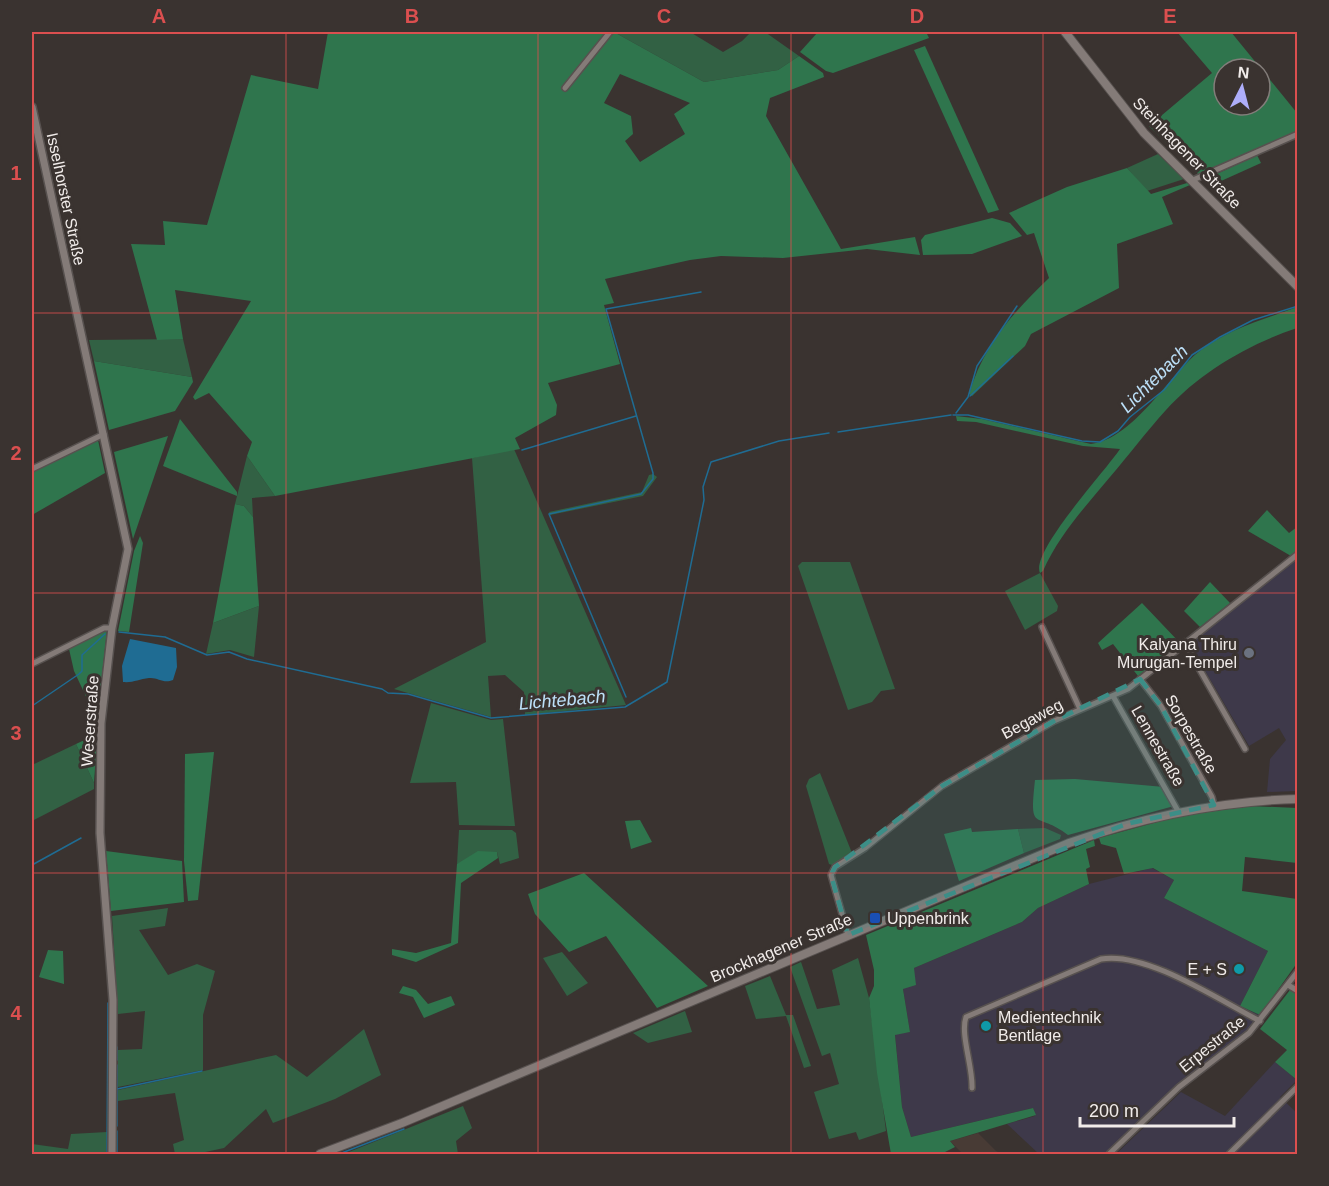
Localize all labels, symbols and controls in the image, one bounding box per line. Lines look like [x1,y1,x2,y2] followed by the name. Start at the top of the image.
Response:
[152,5,166,27] text: A
[405,5,419,27] text: B
[657,5,671,27] text: C
[910,5,924,27] text: D
[1163,5,1177,27] text: E
[1212,57,1272,117] north arrow
[1237,64,1250,82] text: N
[1130,94,1244,212] street label: Steinhagener Straße
[44,131,88,267] street label: Isselhorster Straße
[10,162,22,184] text: 1
[1116,341,1192,417] water label: Lichtebach
[10,442,22,464] text: 2
[1117,636,1237,671] place label: Kalyana Thiru Murugan-Tempel
[1242,646,1256,660] marker: Kalyana Thiru Murugan-Tempel
[78,675,102,767] street label: Weserstraße
[518,686,606,714] water label: Lichtebach
[1162,692,1220,776] street label: Sorpestraße
[999,696,1065,742] street label: Begaweg
[1128,703,1188,789] street label: Lennestraße
[10,722,22,744] text: 3
[708,910,854,986] street label: Brockhagener Straße
[887,910,970,927] place label: Uppenbrink
[868,911,882,925] marker: Uppenbrink
[1187,961,1227,978] place label: E + S
[1232,962,1246,976] marker: E + S
[10,1002,22,1024] text: 4
[998,1009,1102,1044] place label: Medientechnik Bentlage
[1176,1012,1248,1076] street label: Erpestraße
[979,1019,993,1033] marker: Medientechnik Bentlage
[1080,1090,1234,1128] scale bar
[1089,1101,1139,1121] text: 200 m

